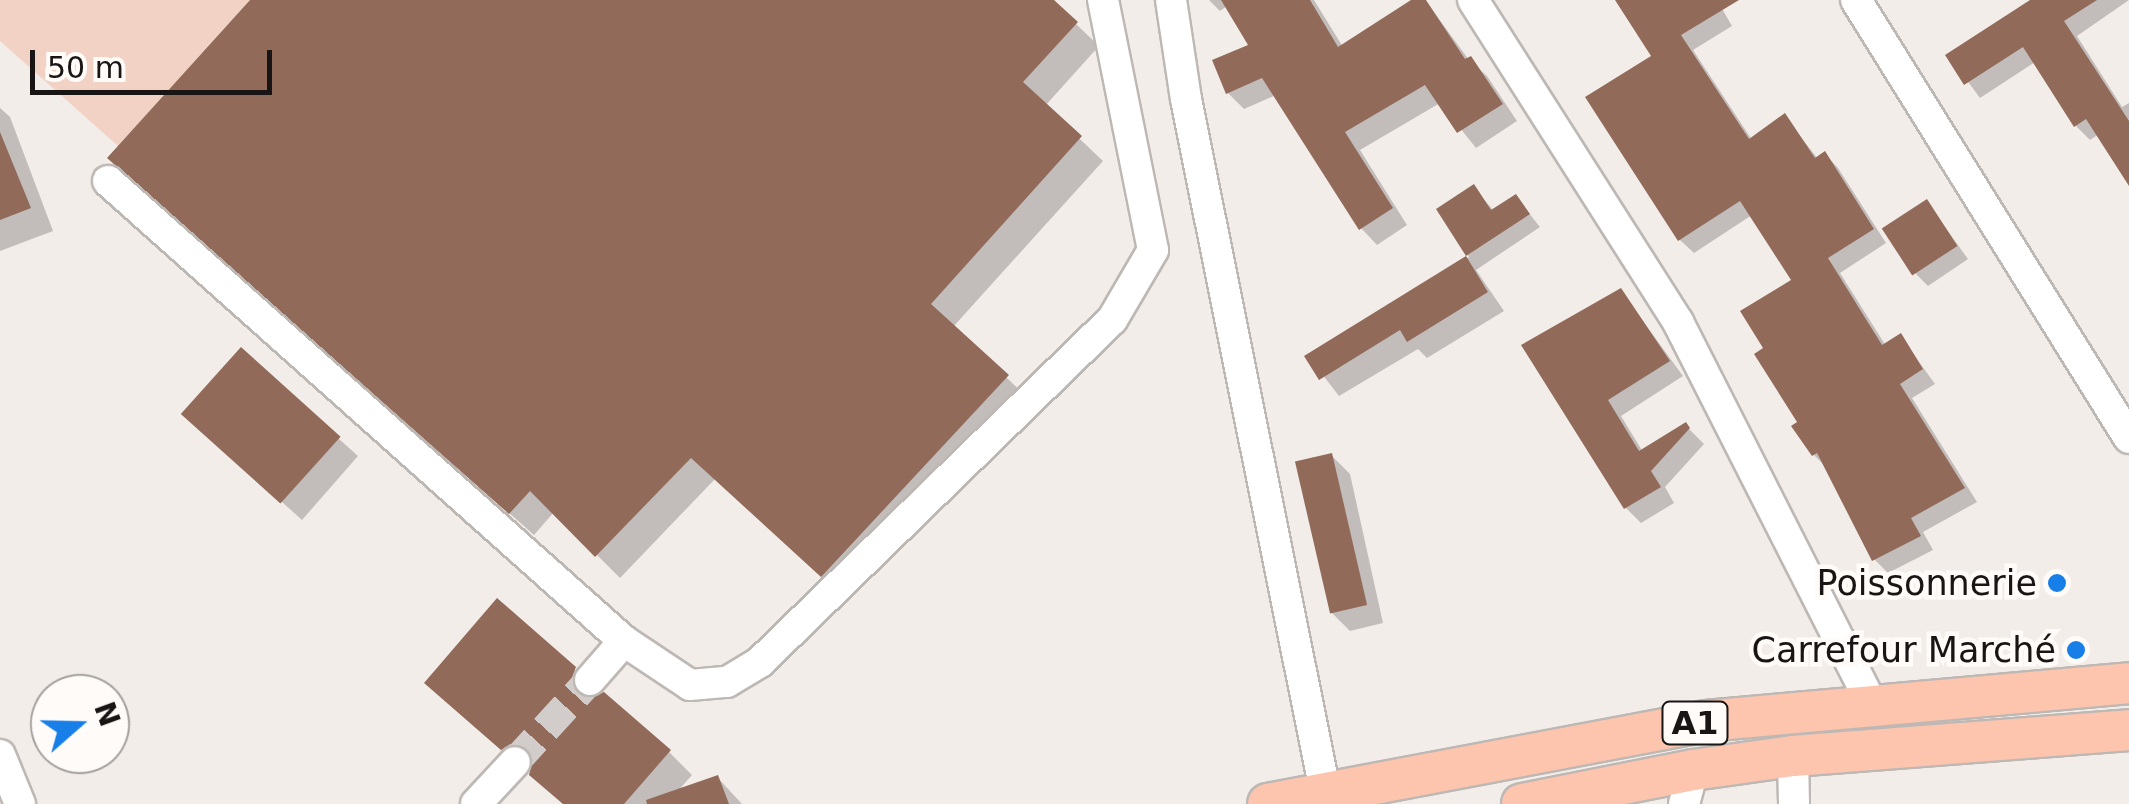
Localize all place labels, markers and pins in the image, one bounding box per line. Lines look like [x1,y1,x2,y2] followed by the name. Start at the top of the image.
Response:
[1817,562,2037,604] place label: Poissonnerie
[2046,572,2068,594] marker: Poissonnerie
[1752,629,2056,671] place label: Carrefour Marché
[2065,639,2087,661] marker: Carrefour Marché

